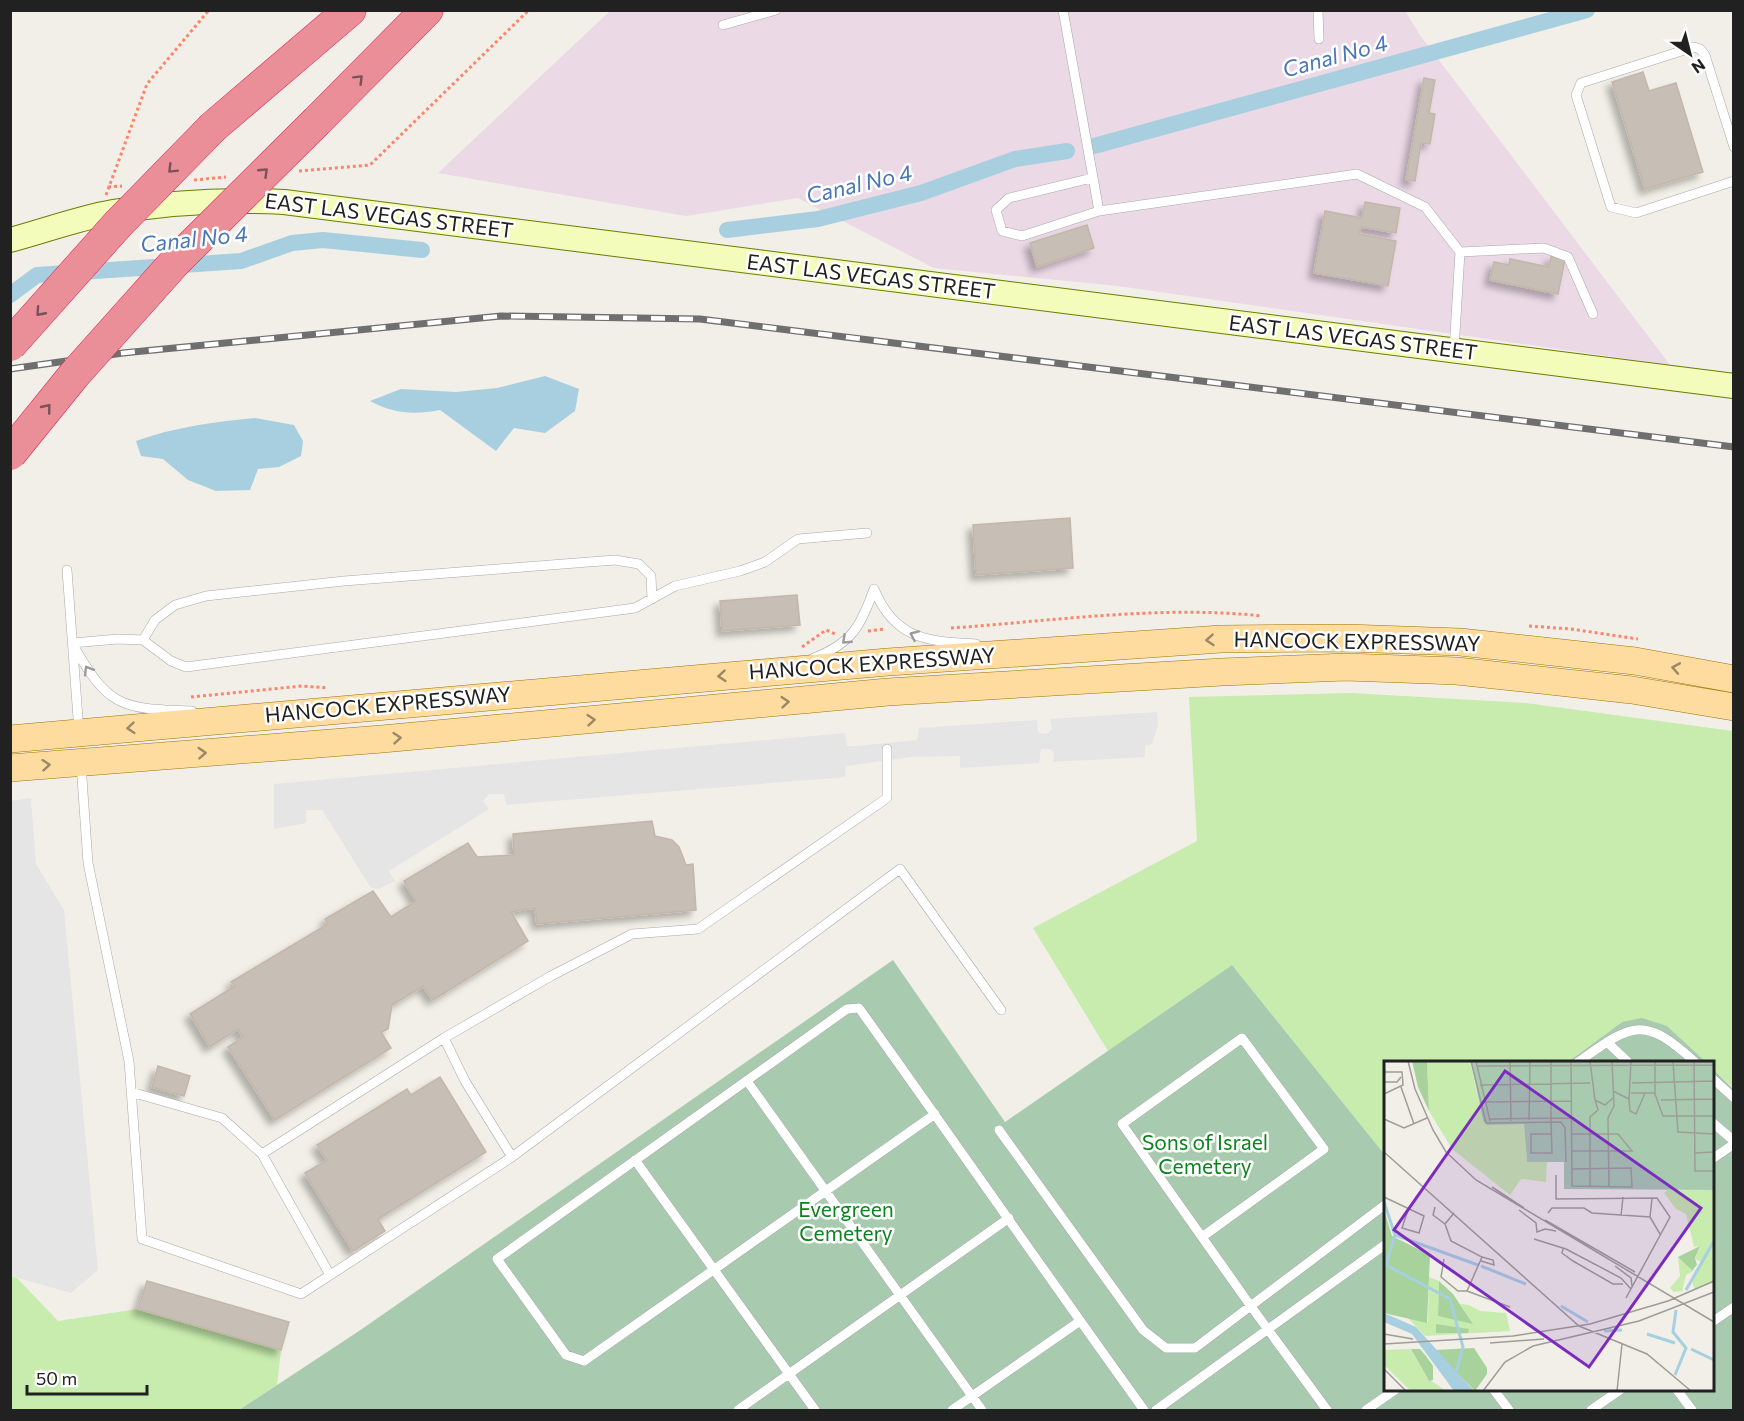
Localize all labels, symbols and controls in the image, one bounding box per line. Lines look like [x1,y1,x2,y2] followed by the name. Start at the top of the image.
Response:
[1660,24,1720,84] north arrow
[1279,29,1390,82] water label: Canal No 4
[1689,55,1709,78] text: N
[351,76,362,87] one-way arrow
[803,158,914,209] water label: Canal No 4
[169,161,180,172] one-way arrow
[258,168,268,179] one-way arrow
[263,187,515,242] street label: EAST LAS VEGAS STREET
[139,219,249,258] water label: Canal No 4
[745,248,997,303] street label: EAST LAS VEGAS STREET
[36,305,47,316] one-way arrow
[1227,309,1479,364] street label: EAST LAS VEGAS STREET
[40,404,51,415] one-way arrow
[1233,626,1481,655] street label: HANCOCK EXPRESSWAY
[910,630,921,642] one-way arrow
[843,633,853,644] one-way arrow
[1205,633,1214,646] one-way arrow
[748,641,996,684] street label: HANCOCK EXPRESSWAY
[1671,662,1681,675] one-way arrow
[84,666,96,676] one-way arrow
[718,669,727,682] one-way arrow
[264,680,512,727] street label: HANCOCK EXPRESSWAY
[781,696,790,709] one-way arrow
[586,714,596,727] one-way arrow
[126,721,135,734] one-way arrow
[392,732,401,745] one-way arrow
[198,747,207,760] one-way arrow
[41,759,50,772] one-way arrow
[1384,1061,1714,1391] inset map
[1142,1129,1268,1178] park label: Sons of Israel Cemetery
[798,1196,894,1245] park label: Evergreen Cemetery
[27,1358,147,1396] scale bar
[36,1367,77,1389] text: 50 m

